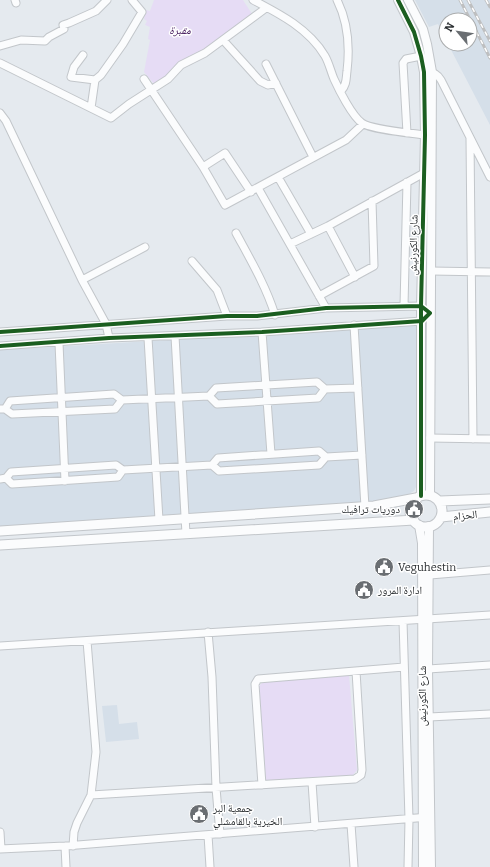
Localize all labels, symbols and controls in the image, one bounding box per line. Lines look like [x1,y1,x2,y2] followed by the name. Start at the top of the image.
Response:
[438,12,478,52] north arrow
[442,20,458,34] text: N
[169,24,191,37] park label: مقبرة
[406,215,421,275] street label: شارع الكورنيش
[403,498,425,520] public building icon: دوريات ترافيك
[341,503,400,516] place label: دوريات ترافيك
[452,508,478,523] street label: الحزام
[373,556,395,578] public building icon: Veguhestin
[398,561,456,574] place label: Veguhestin
[353,579,375,601] public building icon: ادارة المرور
[377,584,422,597] place label: ادارة المرور
[416,666,429,726] street label: شارع الكورنيش
[212,802,282,830] place label: جمعية البر الخيرية بالقامشلي
[188,803,210,825] public building icon: جمعية البر الخيرية بالقامشلي

